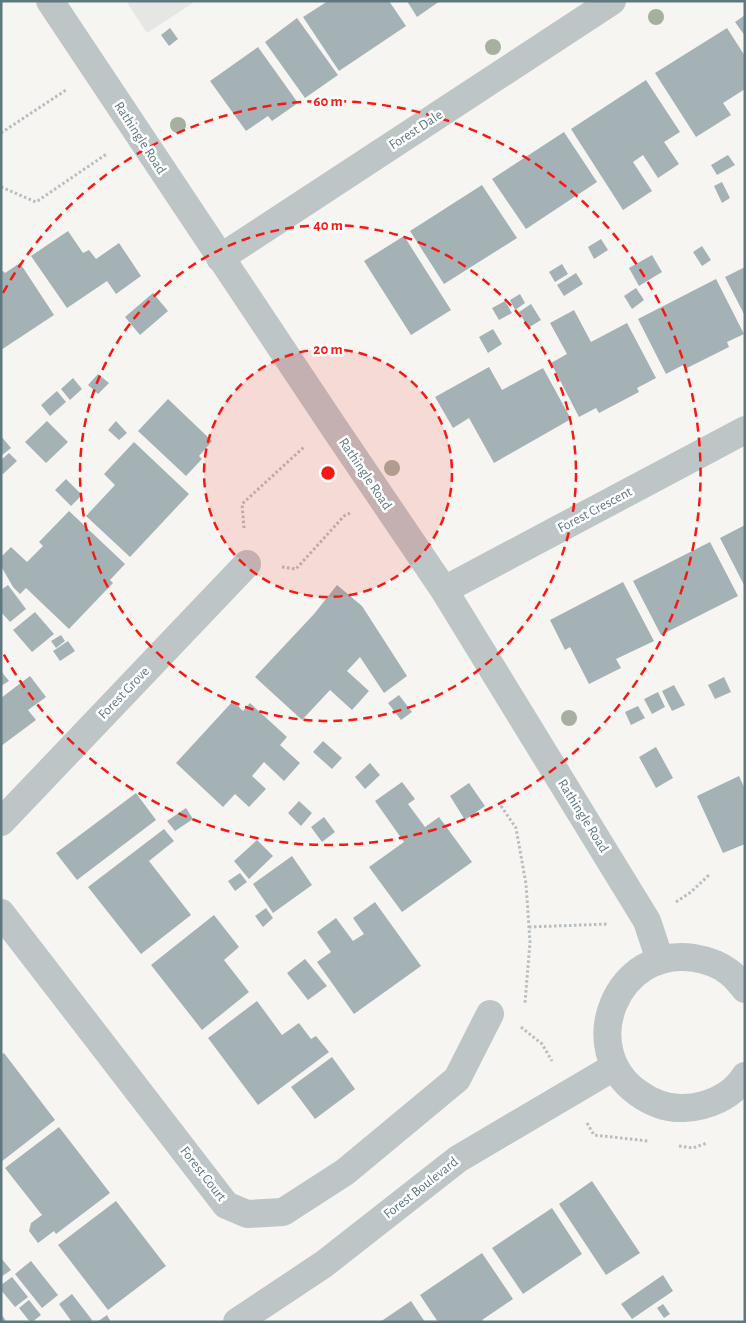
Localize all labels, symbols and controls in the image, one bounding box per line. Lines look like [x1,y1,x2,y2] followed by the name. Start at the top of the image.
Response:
[313,94,343,109] text: 60 m
[111,99,169,177] street label: Rathingle Road
[387,108,445,152] street label: Forest Dale
[313,218,343,233] text: 40 m
[313,342,343,357] text: 20 m
[336,436,394,512] street label: Rathingle Road
[319,464,337,482] centre of rings
[556,484,635,535] street label: Forest Crescent
[96,664,152,722] street label: Forest Grove
[555,777,611,855] street label: Rathingle Road
[177,1144,229,1204] street label: Forest Court
[381,1155,461,1221] street label: Forest Boulevard

